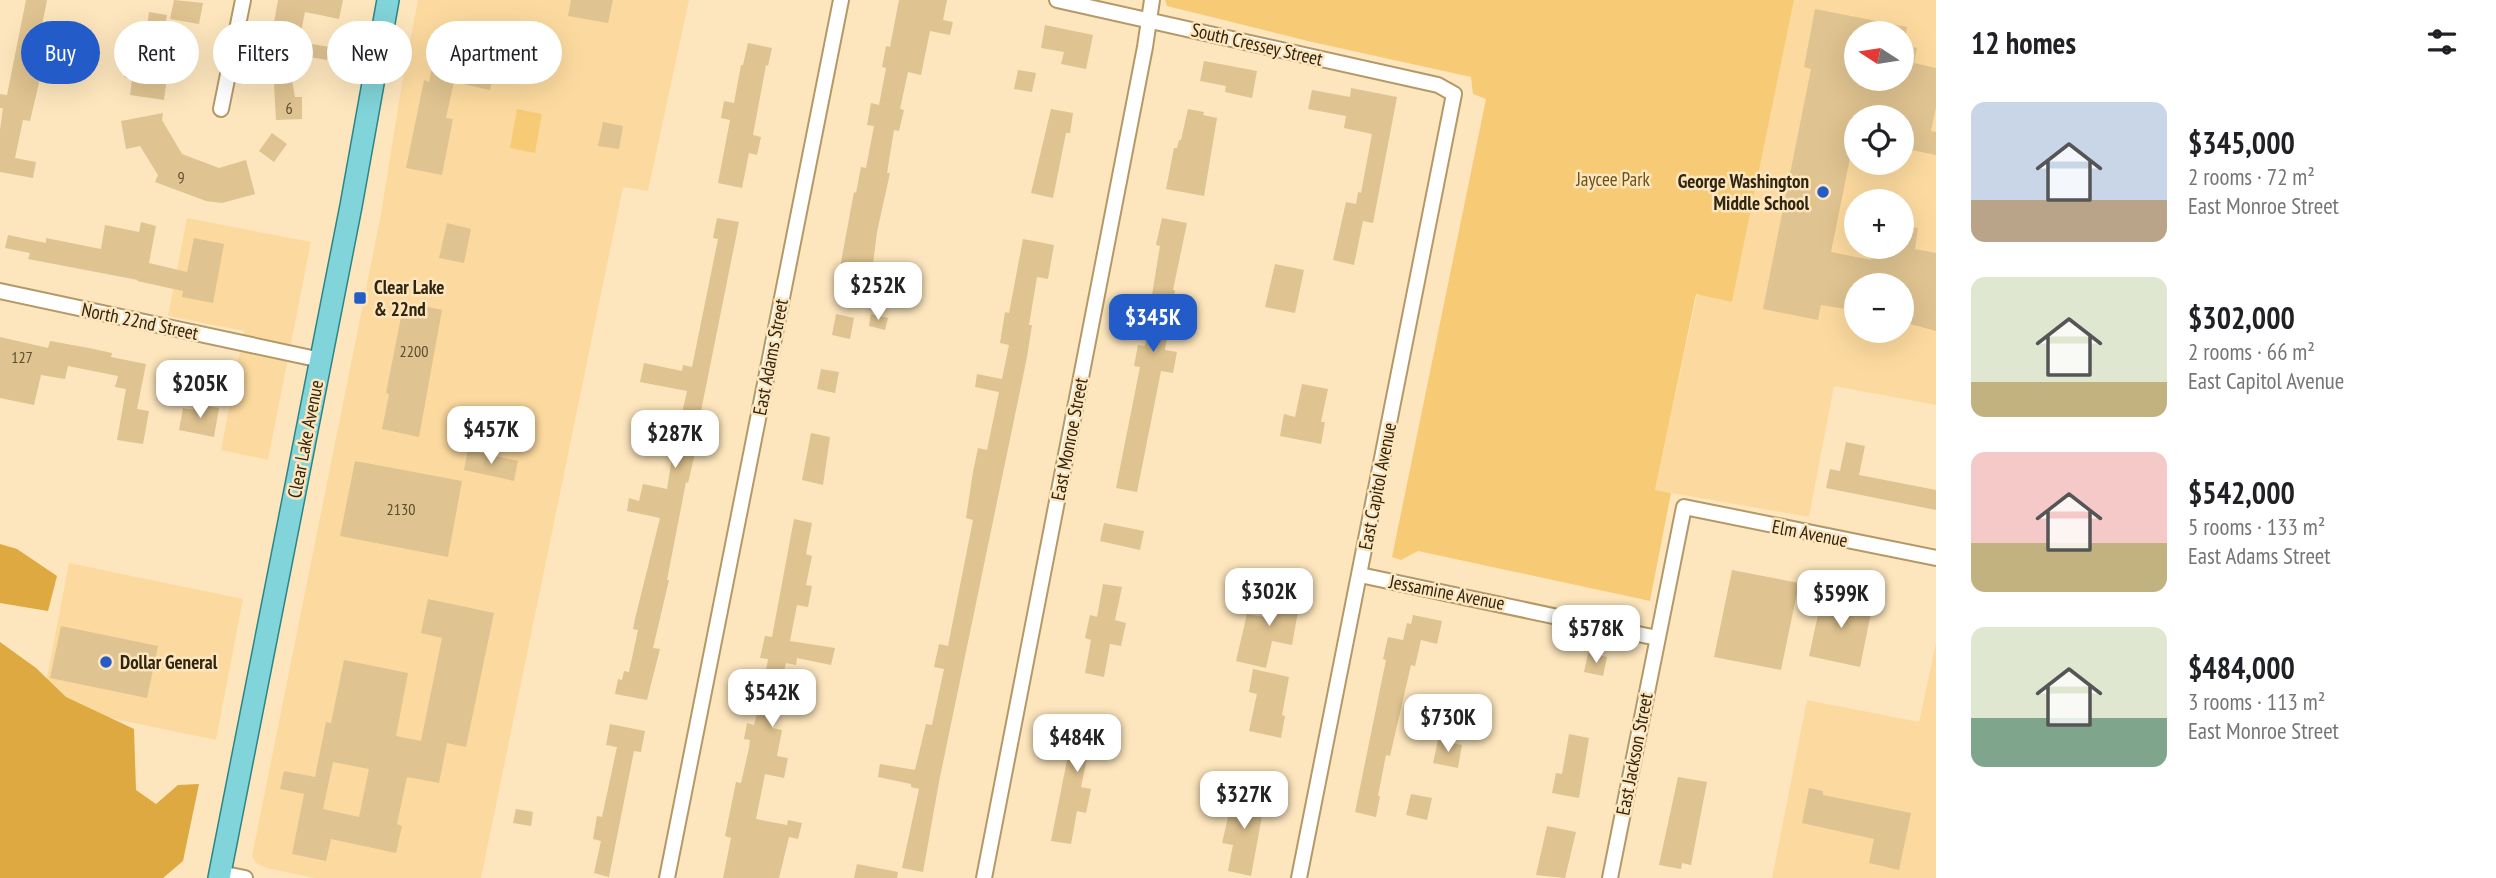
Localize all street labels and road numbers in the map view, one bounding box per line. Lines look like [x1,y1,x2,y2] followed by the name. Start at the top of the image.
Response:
[1189,17,1326,71] street label: South Cressey Street
[747,296,793,417] street label: East Adams Street
[79,297,201,345] street label: North 22nd Street
[1045,375,1093,502] street label: East Monroe Street
[282,378,328,500] street label: Clear Lake Avenue
[1353,420,1401,552] street label: East Capitol Avenue
[1770,514,1850,552] street label: Elm Avenue
[1386,569,1507,615] street label: Jessamine Avenue
[1610,690,1658,817] street label: East Jackson Street

